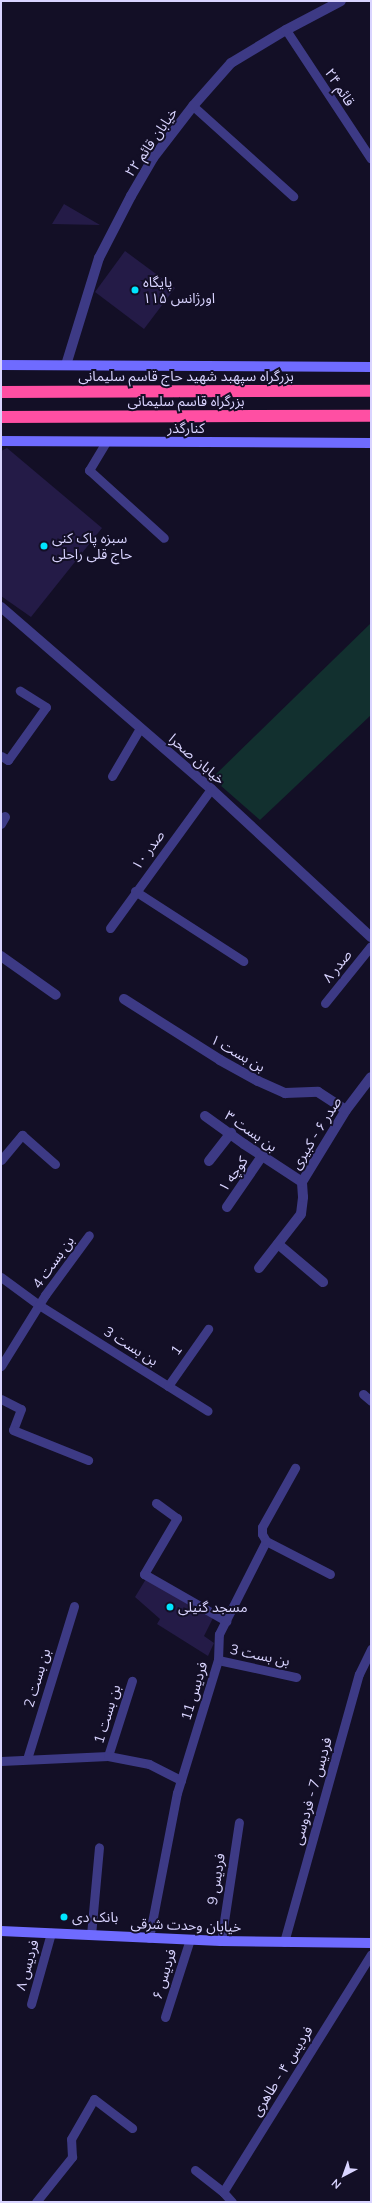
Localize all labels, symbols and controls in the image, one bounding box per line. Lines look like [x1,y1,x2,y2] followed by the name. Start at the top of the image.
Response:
[322,65,358,109] street label: قائم ۲۴
[121,104,181,180] street label: خیابان قائم ۲۲
[143,274,215,306] place label: پایگاه اورژانس ۱۱۵
[130,285,140,295] marker: پایگاه اورژانس ۱۱۵
[78,368,294,384] street label: بزرگراه سپهبد شهید حاج قاسم سلیمانی
[128,393,244,409] street label: بزرگراه قاسم سلیمانی
[167,420,205,436] street label: کنارگذر
[52,530,132,562] place label: سبزه پاک کنی حاج قلی راحلی
[39,541,49,551] marker: سبزه پاک کنی حاج قلی راحلی
[166,730,228,788] street label: خیابان صحرا
[128,827,168,873] street label: صدر ۱۰
[319,946,355,986] street label: صدر ۸
[208,1031,268,1075] street label: بن بست ۱
[287,1094,345,1172] street label: صدر ۶ - کبیری
[221,1107,281,1155] street label: بن بست ۳
[215,1153,251,1195] street label: کوچه ۱
[28,1233,78,1291] street label: بن بست 4
[101,1323,161,1369] street label: بن بست 3
[167,1342,185,1358] street label: 1
[178,1599,248,1615] place label: مسجد گنیلی
[165,1602,175,1612] marker: مسجد گنیلی
[229,1640,291,1670] street label: بن بست 3
[20,1647,54,1709] street label: بن بست 2
[177,1660,211,1722] street label: فردیس 11
[90,1683,124,1745] street label: بن بست 1
[289,1735,335,1847] street label: فردیس 7 - فردوسی
[204,1852,228,1906] street label: فردیس 9
[72,1909,118,1925] place label: بانک دی
[59,1912,69,1922] marker: بانک دی
[130,1915,242,1935] street label: خیابان وحدت شرقی
[12,1938,42,1992] street label: فردیس ۸
[148,1947,180,2001] street label: فردیس ۶
[248,2023,316,2119] street label: فردیس ۴ - طاهری
[324,2155,364,2195] north arrow
[328,2176,344,2192] text: N

